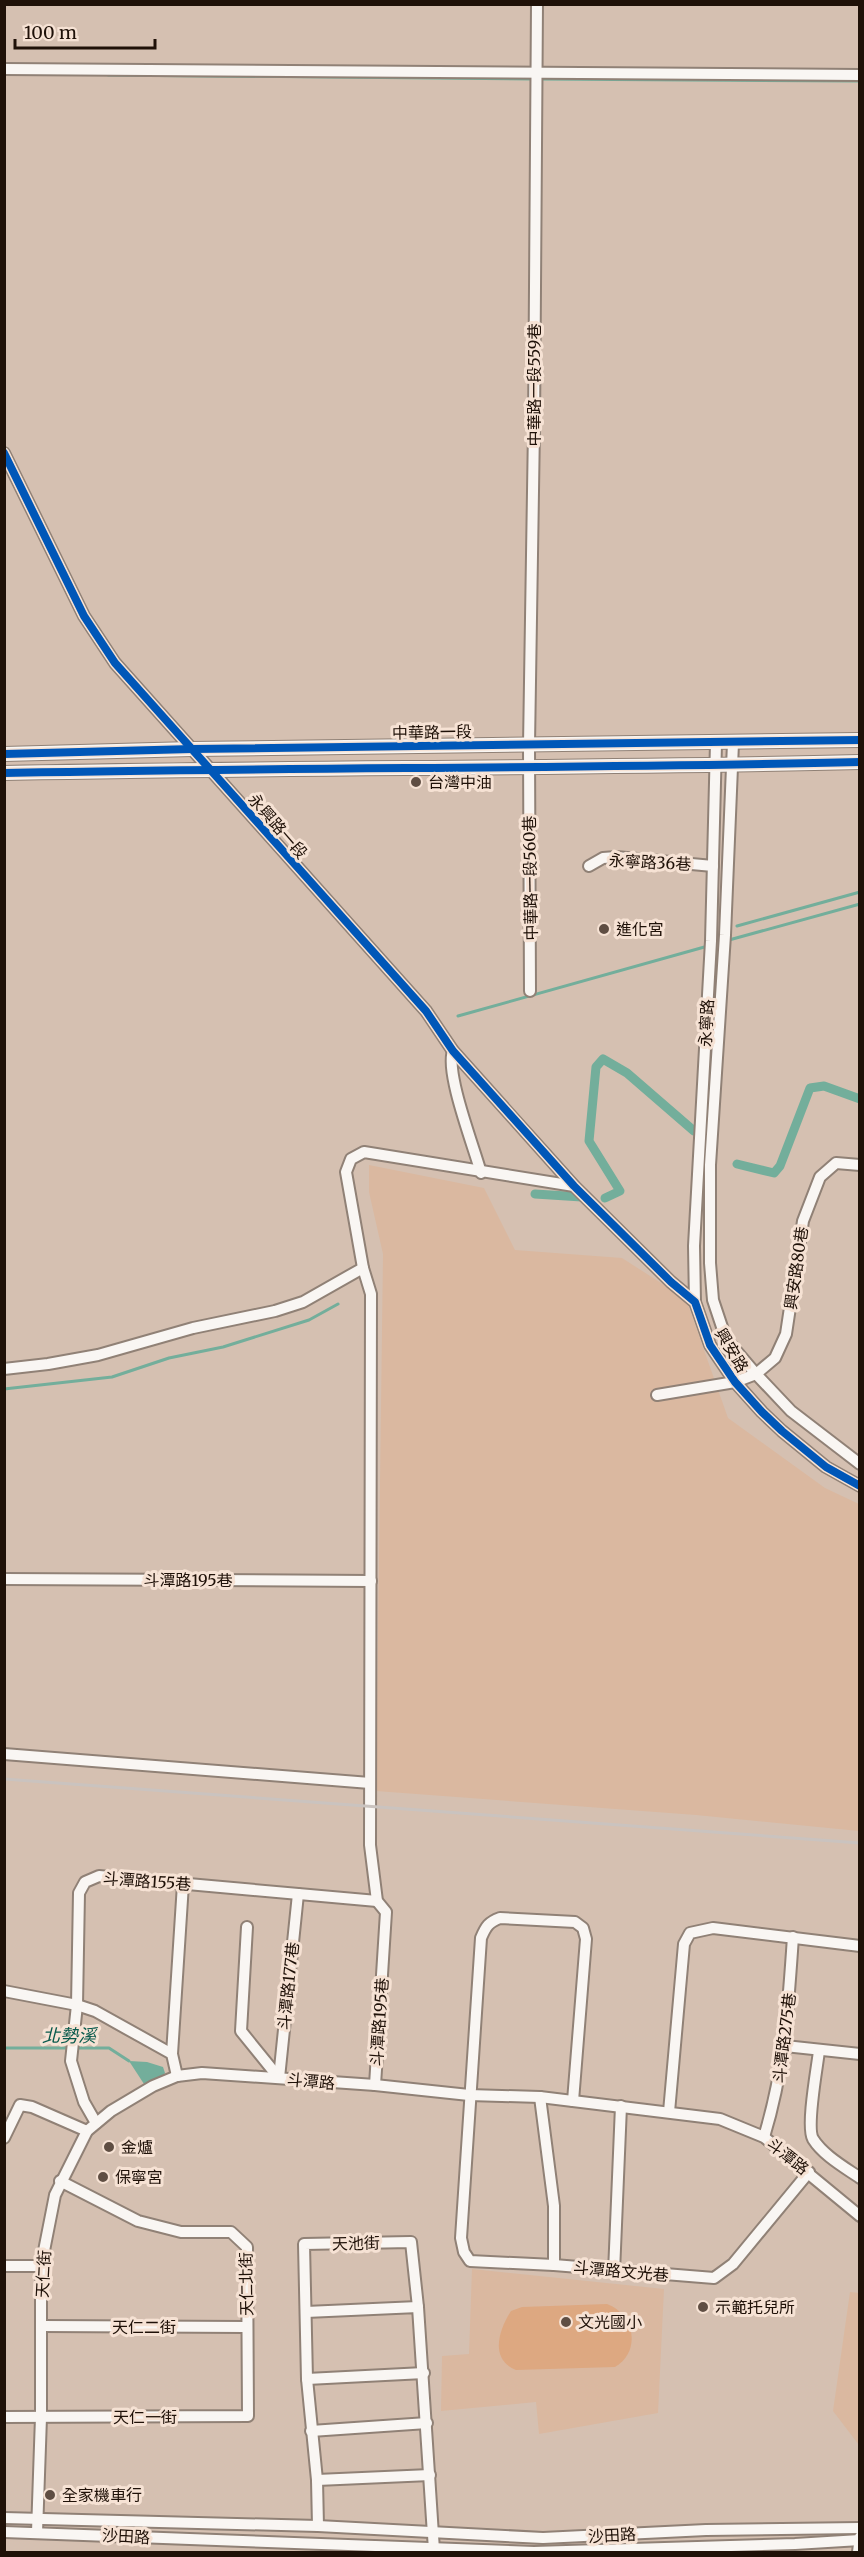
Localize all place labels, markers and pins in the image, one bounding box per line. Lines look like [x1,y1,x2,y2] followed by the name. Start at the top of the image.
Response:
[428,772,492,792] place label: 台灣中油
[409,775,423,789] marker: 台灣中油
[616,919,664,939] place label: 進化宮
[597,922,611,936] marker: 進化宮
[121,2137,153,2157] place label: 金爐
[102,2140,116,2154] marker: 金爐
[115,2167,163,2187] place label: 保寧宮
[96,2170,110,2184] marker: 保寧宮
[715,2297,795,2317] place label: 示範托兒所
[696,2300,710,2314] marker: 示範托兒所
[578,2312,642,2332] place label: 文光國小
[559,2315,573,2329] marker: 文光國小
[62,2485,142,2505] place label: 全家機車行
[43,2488,57,2502] marker: 全家機車行

